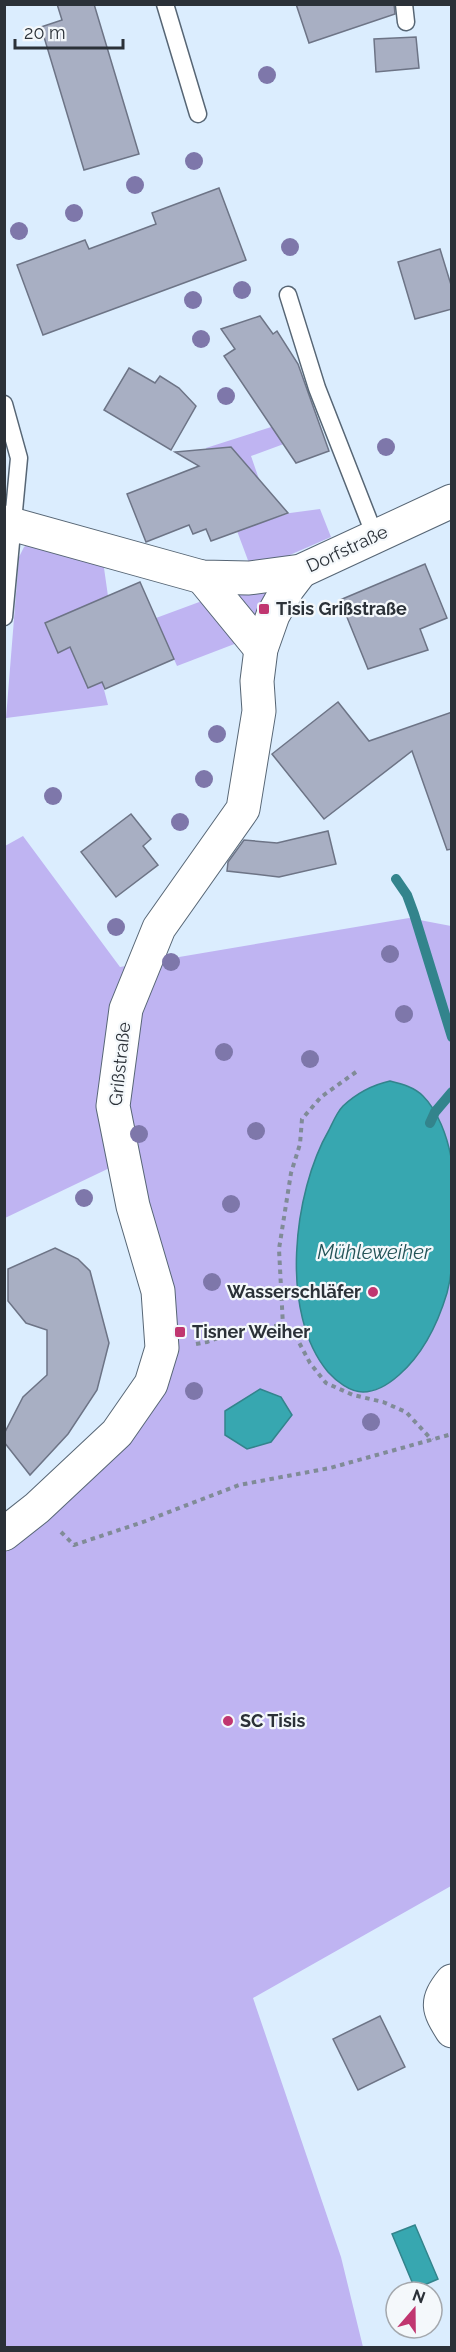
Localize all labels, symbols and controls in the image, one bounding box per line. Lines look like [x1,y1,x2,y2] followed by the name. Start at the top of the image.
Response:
[15,12,123,50] scale bar
[24,22,66,43] text: 20 m
[303,520,391,576] street label: Dorfstraße
[276,598,407,619] place label: Tisis Grißstraße
[257,602,271,616] marker: Tisis Grißstraße
[105,1020,134,1107] street label: Grißstraße
[317,1240,432,1264] water label: Mühleweiher
[227,1281,361,1302] place label: Wasserschläfer
[366,1285,380,1299] marker: Wasserschläfer
[192,1321,310,1342] place label: Tisner Weiher
[173,1325,187,1339] marker: Tisner Weiher
[240,1710,305,1731] place label: SC Tisis
[221,1714,235,1728] marker: SC Tisis
[384,2280,444,2340] north arrow
[410,2285,428,2307] text: N

